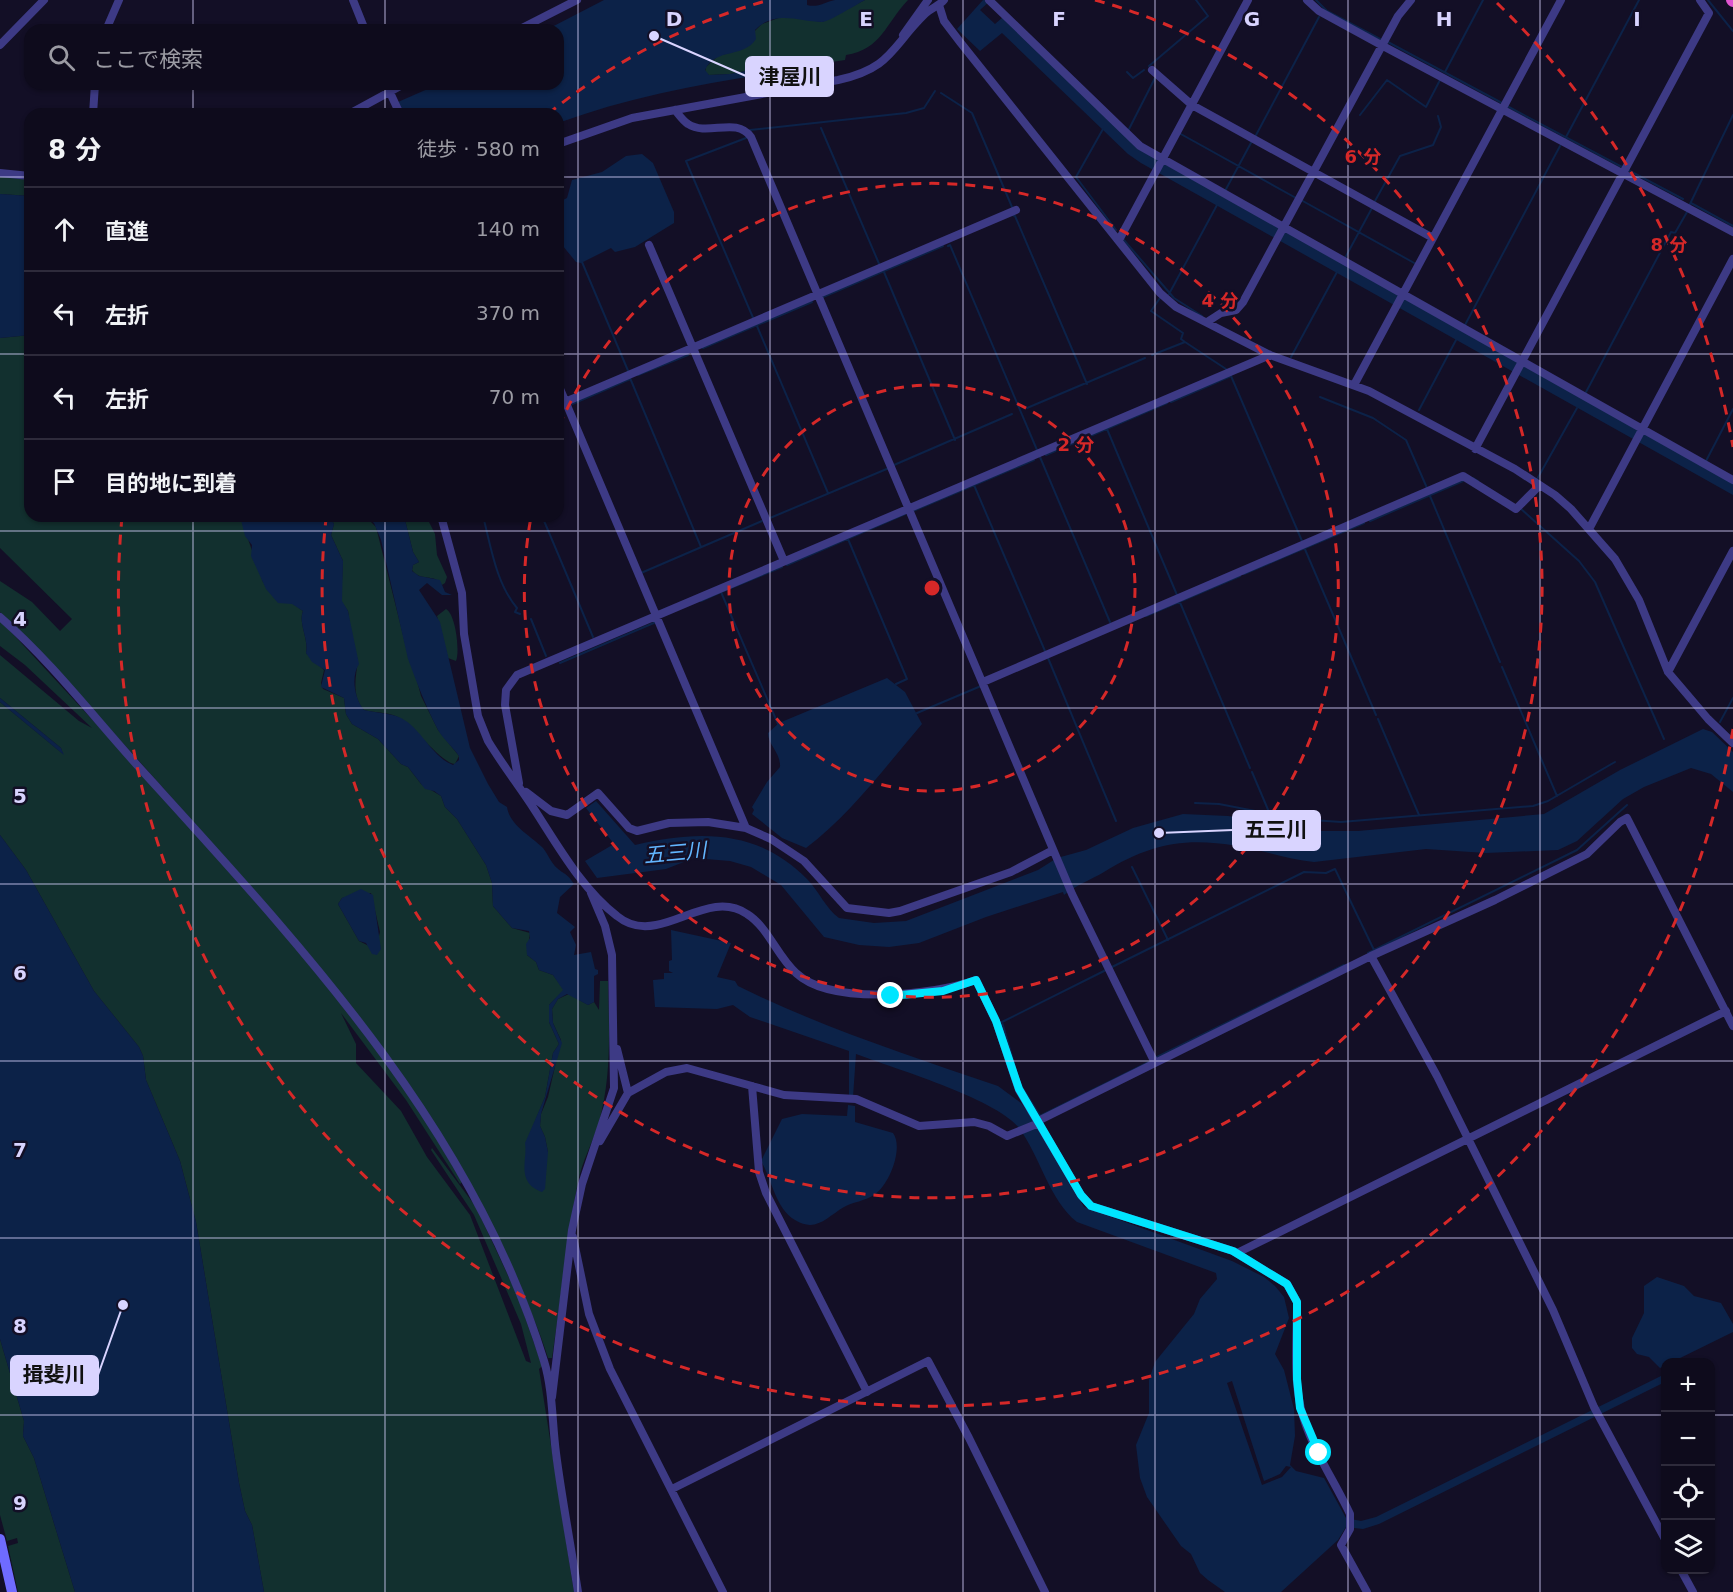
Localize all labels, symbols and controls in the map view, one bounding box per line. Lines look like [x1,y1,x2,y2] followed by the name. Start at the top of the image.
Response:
[666,7,682,31] text: D
[859,7,873,31] text: E
[1052,7,1066,31] text: F
[1244,7,1260,31] text: G
[1436,7,1452,31] text: H
[1633,7,1641,31] text: I
[24,24,564,90] search box
[45,41,78,74] icon: search
[93,47,203,72] text: ここで検索
[746,57,833,96] callout: 津屋川
[759,65,822,89] text: 津屋川
[48,135,101,165] text: 8 分
[417,137,540,161] text: 徒歩 · 580 m
[1345,146,1381,167] text: 6 分
[48,213,81,246] icon: ahead
[476,217,540,241] text: 140 m
[105,219,149,244] text: 直進
[1651,234,1687,255] text: 8 分
[1202,290,1238,311] text: 4 分
[48,297,81,330] icon: left
[476,301,540,325] text: 370 m
[105,303,149,328] text: 左折
[48,381,81,414] icon: left
[489,385,540,409] text: 70 m
[105,387,149,412] text: 左折
[1058,434,1094,455] text: 2 分
[48,465,81,498] icon: arrive
[105,471,237,496] text: 目的地に到着
[922,578,942,598] centre of rings
[13,607,27,631] text: 4
[13,784,27,808] text: 5
[1233,811,1320,850] callout: 五三川
[1245,818,1308,842] text: 五三川
[643,838,709,868] water label: 五三川
[13,961,27,985] text: 6
[877,982,903,1008] route end
[13,1138,27,1162] text: 7
[13,1314,27,1338] text: 8
[11,1356,98,1395] callout: 揖斐川
[1661,1358,1715,1574] map controls
[1661,1358,1715,1412] button: +
[23,1363,86,1387] text: 揖斐川
[1661,1412,1715,1466] button: −
[1305,1439,1331,1465] route start
[1661,1466,1715,1520] button: locate
[13,1491,27,1515] text: 9
[1661,1520,1715,1574] button: layers

